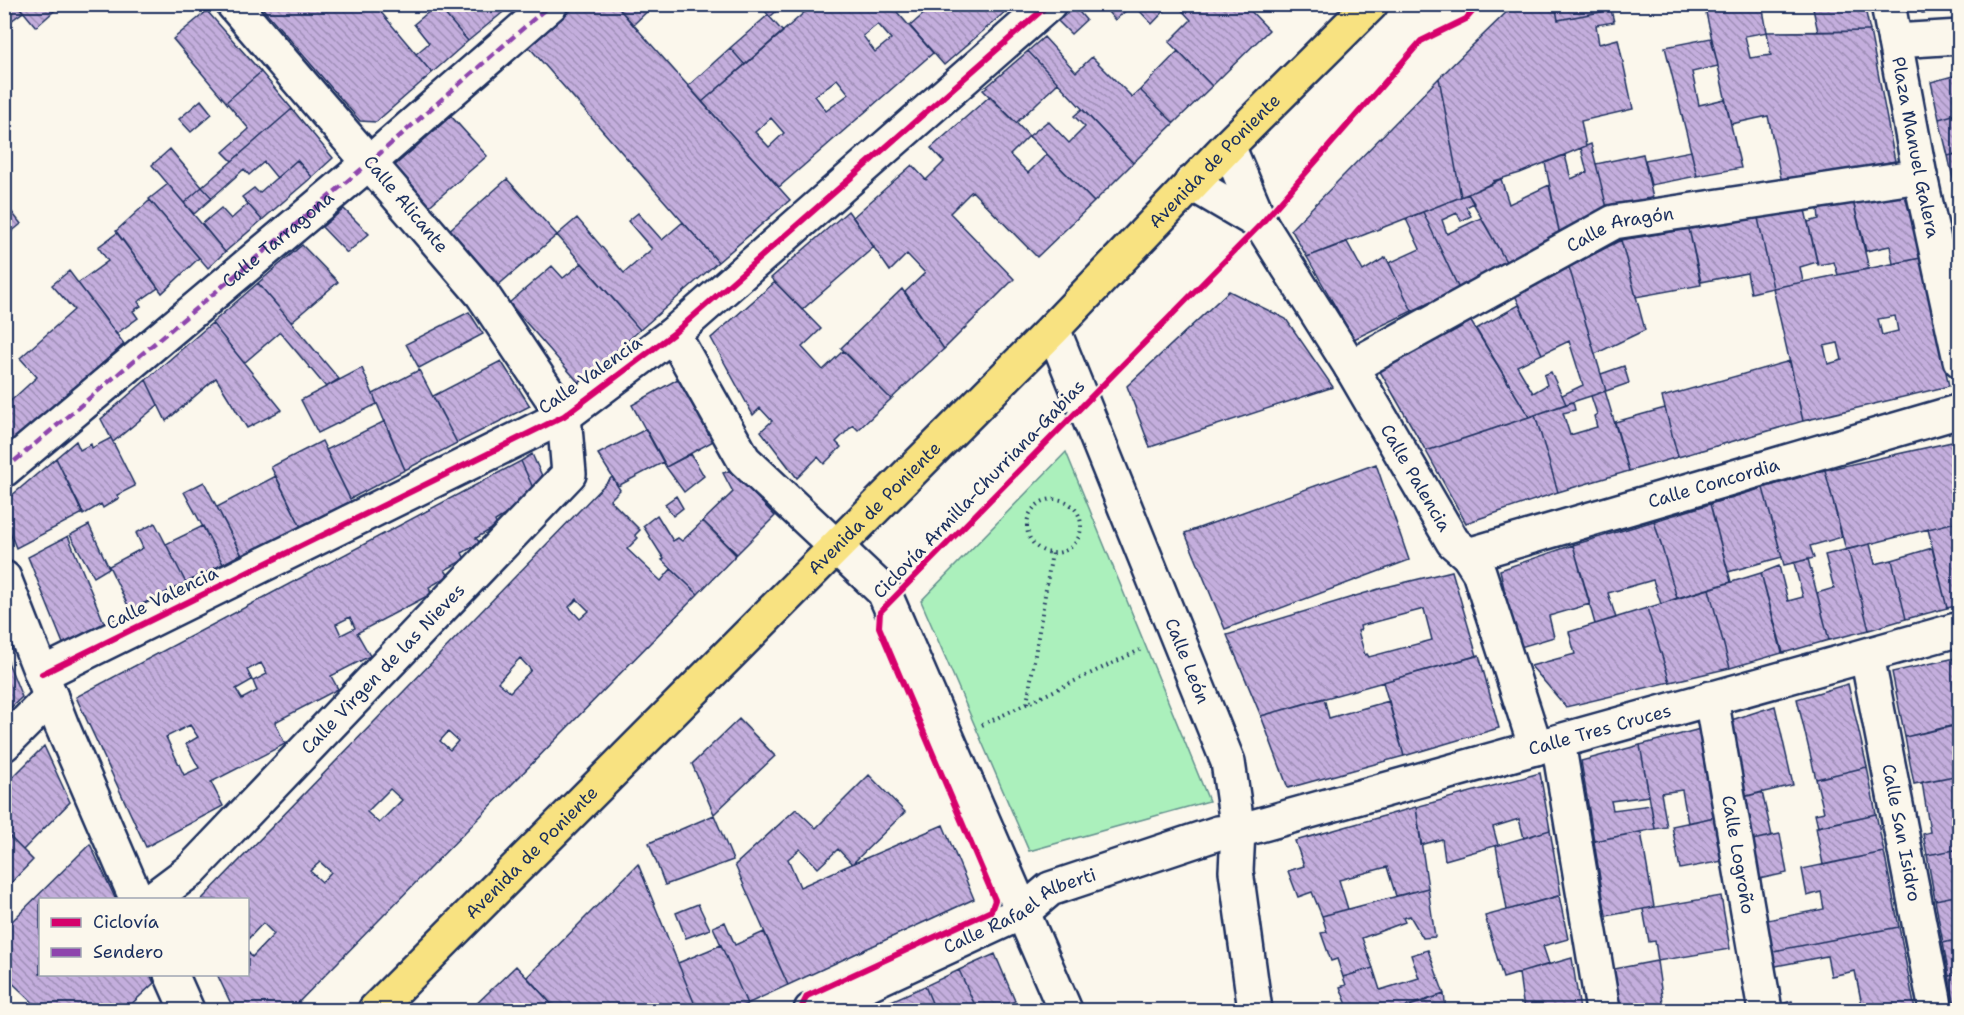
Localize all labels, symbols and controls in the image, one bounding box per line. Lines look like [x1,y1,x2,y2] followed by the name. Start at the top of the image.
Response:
[1886,55,1945,240] street label: Plaza Manuel Galera
[1143,89,1286,234] street label: Avenida de Poniente
[358,150,454,258] street label: Calle Alicante
[217,186,339,293] street label: Calle Tarragona
[1562,201,1675,258] street label: Calle Aragón
[533,330,647,420] street label: Calle Valencia
[868,374,1090,604] street label: Ciclovía Armilla-Churriana-Gabias
[1375,420,1456,536] street label: Calle Palencia
[803,436,946,580] street label: Avenida de Poniente
[1645,452,1782,514] street label: Calle Concordia
[102,561,222,635] street label: Calle Valencia
[296,578,470,759] street label: Calle Virgen de las Nieves
[1159,615,1215,707] street label: Calle León
[1526,698,1674,761] street label: Calle Tres Cruces
[1876,762,1927,904] street label: Calle San Isidro
[460,781,603,925] street label: Avenida de Poniente
[1716,793,1760,916] street label: Calle Logroño
[939,862,1099,959] street label: Calle Rafael Alberti
[39,898,249,976] legend
[93,910,159,934] text: Ciclovía
[93,940,163,964] text: Sendero

